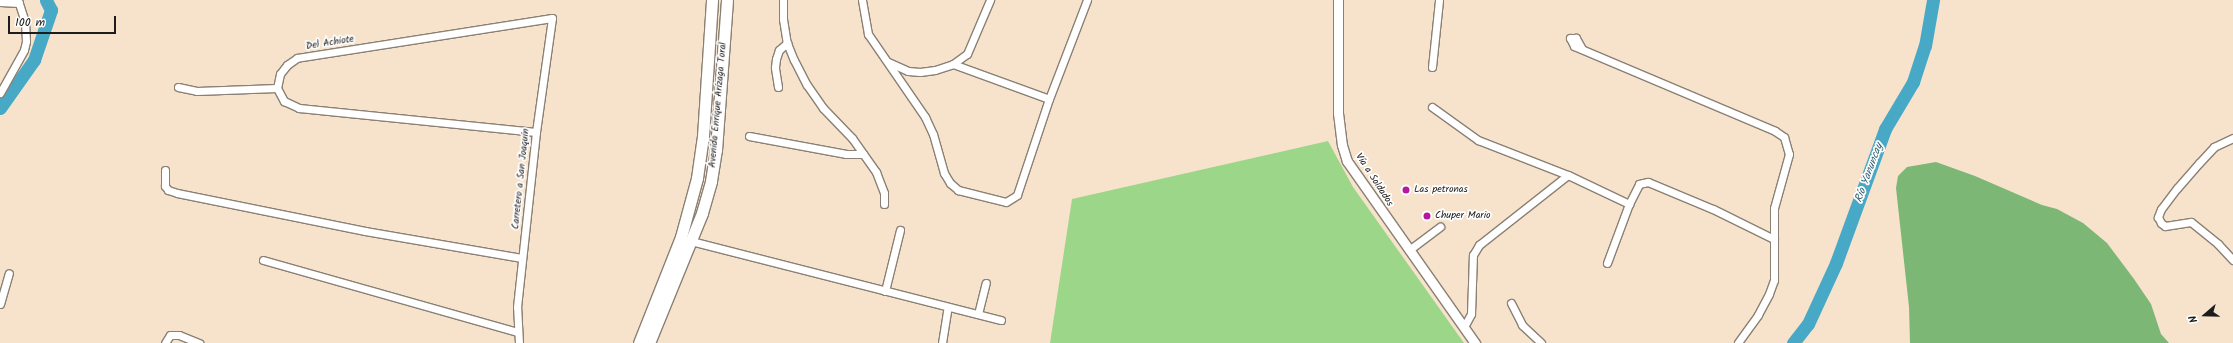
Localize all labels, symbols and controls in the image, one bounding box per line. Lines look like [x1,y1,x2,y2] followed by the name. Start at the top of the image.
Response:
[10,8,118,34] scale bar
[15,13,45,32] text: 100 m
[305,33,355,53] street label: Del Achiote
[707,42,729,168] street label: Avenida Enrique Arízaga Toral
[510,128,532,230] street label: Carretero a San Joaquín
[1852,142,1886,204] water label: Río Yanuncay
[1352,151,1396,209] street label: Vía a Soldados
[1414,184,1468,196] place label: Las petronas
[1401,185,1411,195] marker: Las petronas
[1435,210,1491,222] place label: Chuper Mario
[1422,211,1432,221] marker: Chuper Mario
[2185,295,2225,335] north arrow
[2184,313,2203,325] text: N

